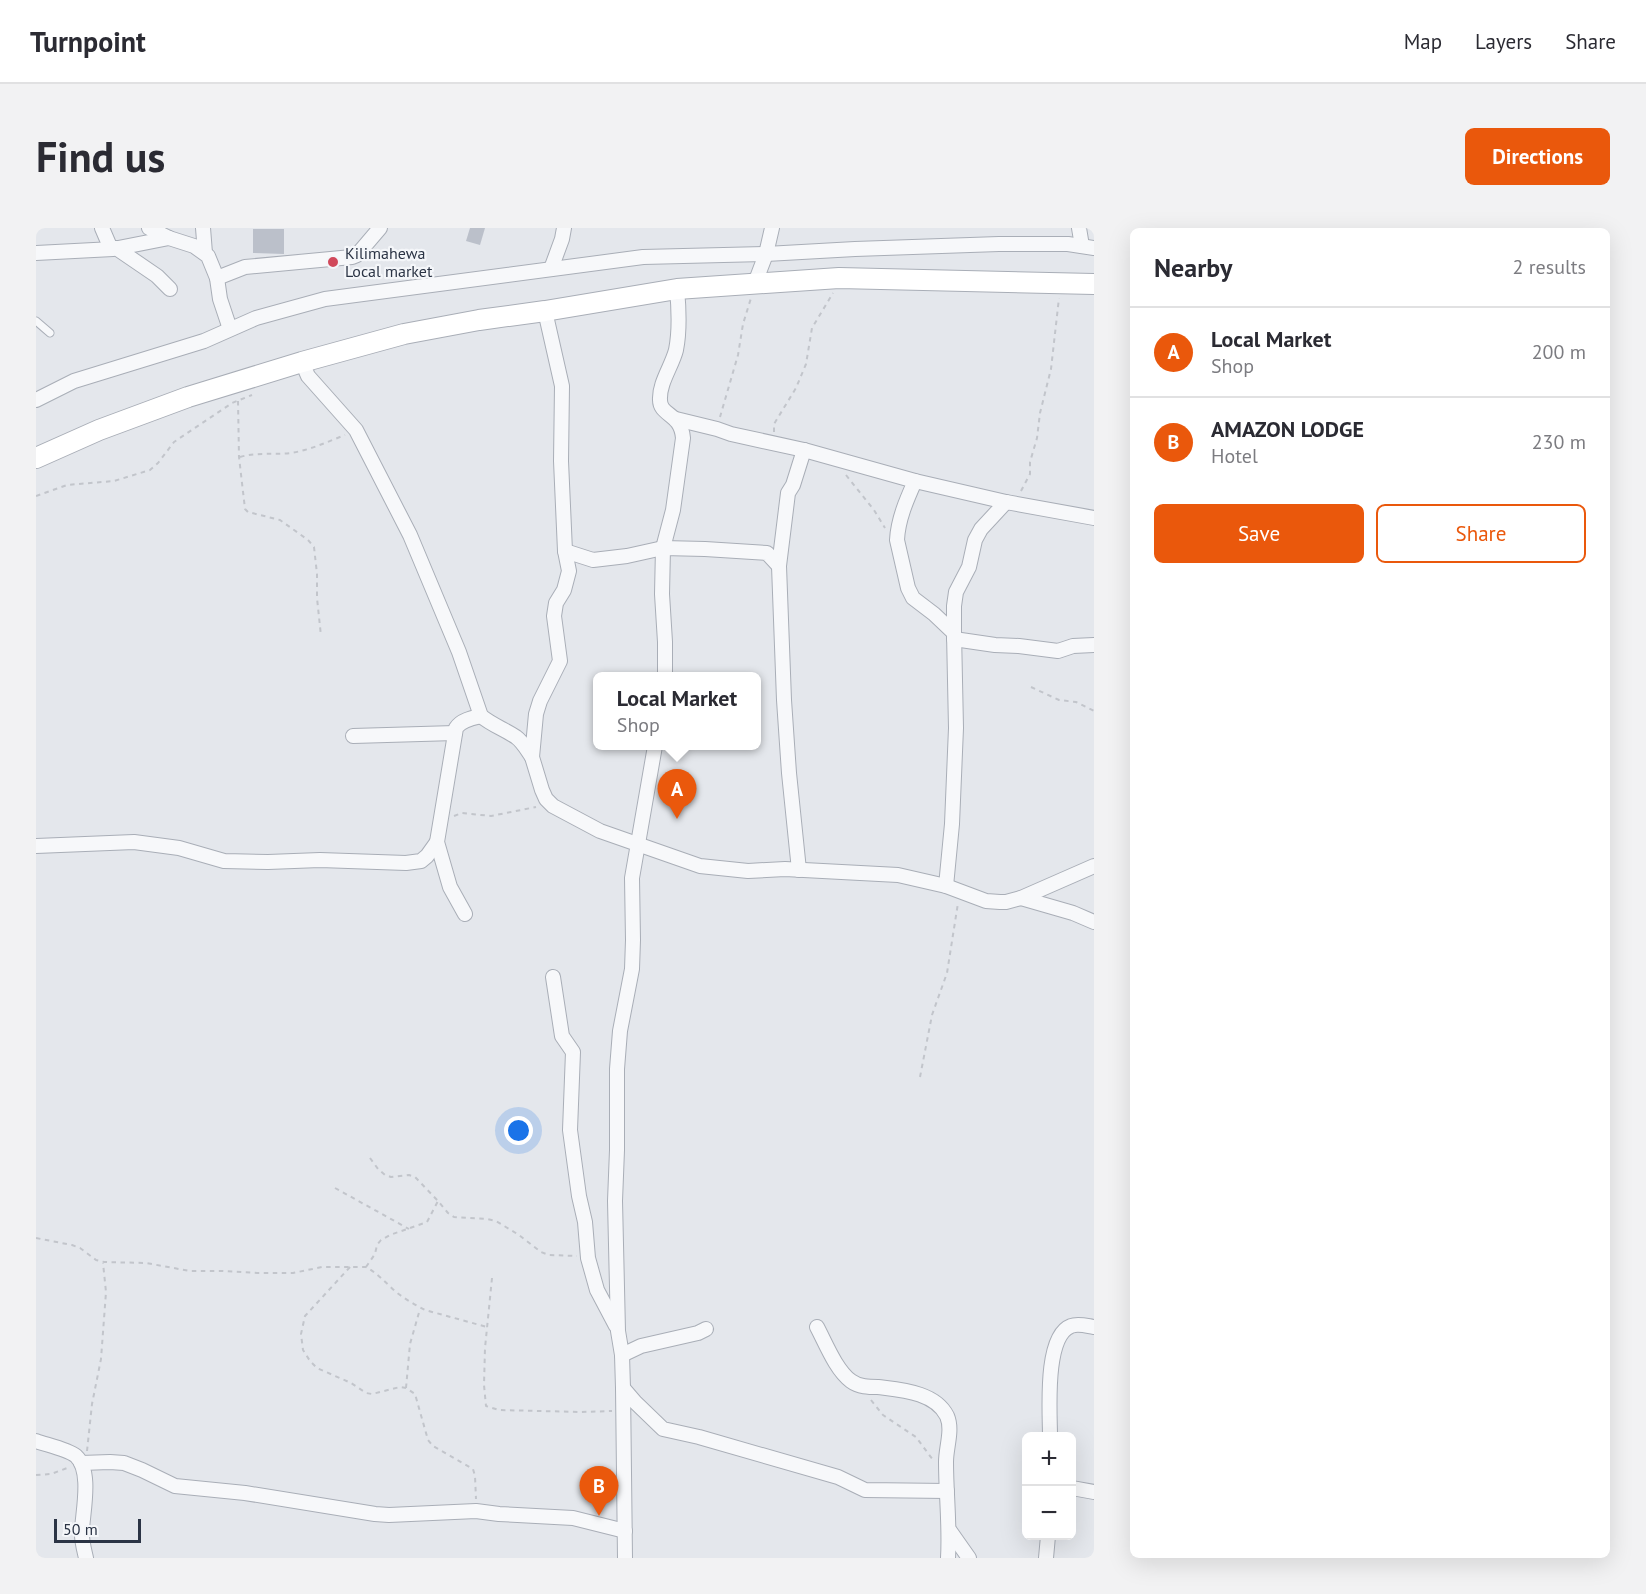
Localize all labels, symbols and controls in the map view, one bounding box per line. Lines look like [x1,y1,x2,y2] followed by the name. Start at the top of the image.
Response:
[30,23,146,60] text: Turnpoint
[1404,28,1442,55] text: Map
[1475,28,1532,55] text: Layers
[1565,28,1616,55] text: Share
[1465,128,1610,185] button: Directions
[36,129,165,184] text: Find us
[345,243,433,281] place label: Kilimahewa Local market
[1154,251,1232,284] text: Nearby
[1513,254,1586,280] text: 2 results
[326,255,340,269] marker: Kilimahewa Local market
[1211,325,1331,353] text: Local Market
[1167,339,1180,365] text: A
[1532,339,1586,365] text: 200 m
[1211,353,1254,379] text: Shop
[1211,415,1364,443] text: AMAZON LODGE
[1168,429,1179,455] text: B
[1532,429,1586,455] text: 230 m
[1211,443,1258,469] text: Hotel
[1154,504,1364,563] button: Save
[1376,504,1586,563] button: Share
[593,672,761,750] popup
[617,684,737,712] text: Local Market
[617,712,660,738] text: Shop
[658,770,696,819] pin: A
[504,1116,533,1145] your location
[1022,1432,1076,1540] map controls
[1022,1432,1076,1486] button: +
[580,1466,618,1516] pin: B
[1022,1486,1076,1540] button: −
[54,1516,141,1544] scale bar
[63,1519,98,1539] text: 50 m

